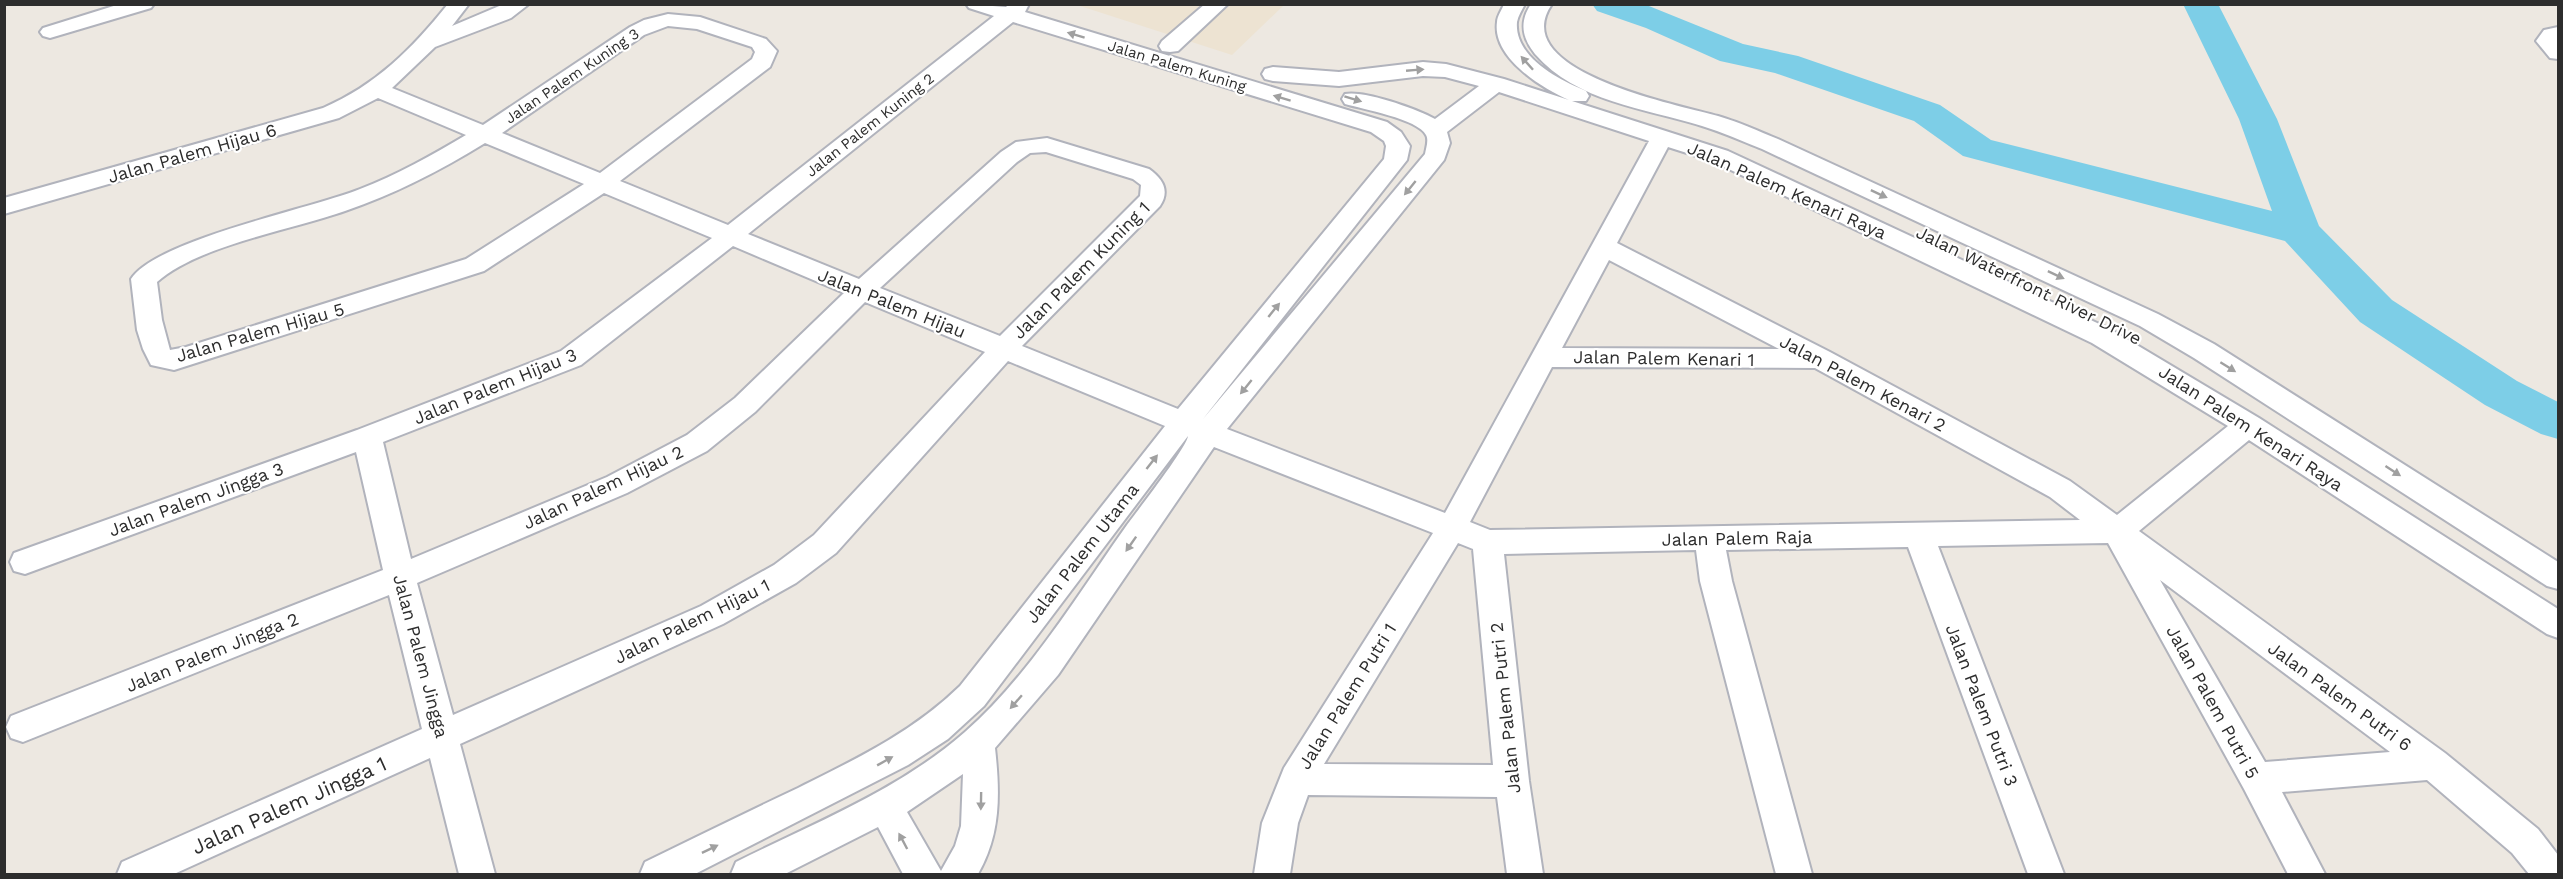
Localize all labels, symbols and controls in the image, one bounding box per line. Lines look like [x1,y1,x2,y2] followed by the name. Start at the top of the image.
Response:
[502,24,642,128] street label: Jalan Palem Kuning 3
[1067,30,1085,39] one-way arrow
[1106,36,1248,96] street label: Jalan Palem Kuning
[1521,56,1534,71] one-way arrow
[1405,65,1424,75] one-way arrow
[802,69,938,181] street label: Jalan Palem Kuning 2
[1273,93,1291,102] one-way arrow
[1344,95,1362,105] one-way arrow
[105,119,279,187] street label: Jalan Palem Hijau 6
[1684,137,1890,243] street label: Jalan Palem Kenari Raya
[1404,180,1417,195] one-way arrow
[1870,189,1888,199] one-way arrow
[1008,197,1154,343] street label: Jalan Palem Kuning 1
[1913,221,2145,349] street label: Jalan Waterfront River Drive
[815,264,969,342] street label: Jalan Palem Hijau
[2048,271,2065,280] one-way arrow
[173,298,347,366] street label: Jalan Palem Hijau 5
[1267,303,1280,318] one-way arrow
[1776,330,1950,436] street label: Jalan Palem Kenari 2
[410,344,580,428] street label: Jalan Palem Hijau 3
[1573,346,1755,370] street label: Jalan Palem Kenari 1
[2155,361,2347,495] street label: Jalan Palem Kenari Raya
[2220,361,2236,372] one-way arrow
[1240,379,1253,395] one-way arrow
[520,441,686,533] street label: Jalan Palem Hijau 2
[1146,455,1158,470] one-way arrow
[106,458,286,540] street label: Jalan Palem Jingga 3
[2385,466,2401,477] one-way arrow
[1021,479,1143,627] street label: Jalan Palem Utama
[1662,526,1812,550] street label: Jalan Palem Raja
[1125,535,1137,551] one-way arrow
[389,572,453,740] street label: Jalan Palem Jingga
[611,574,773,668] street label: Jalan Palem Hijau 1
[123,608,301,696] street label: Jalan Palem Jingga 2
[1294,619,1400,773] street label: Jalan Palem Putri 1
[1486,621,1524,795] street label: Jalan Palem Putri 2
[1941,621,2023,789] street label: Jalan Palem Putri 3
[2162,622,2264,782] street label: Jalan Palem Putri 5
[2264,637,2416,755] street label: Jalan Palem Putri 6
[1010,694,1023,710] one-way arrow
[188,751,390,859] street label: Jalan Palem Jingga 1
[876,756,893,766] one-way arrow
[977,792,986,811] one-way arrow
[898,832,908,849] one-way arrow
[702,844,719,853] one-way arrow

